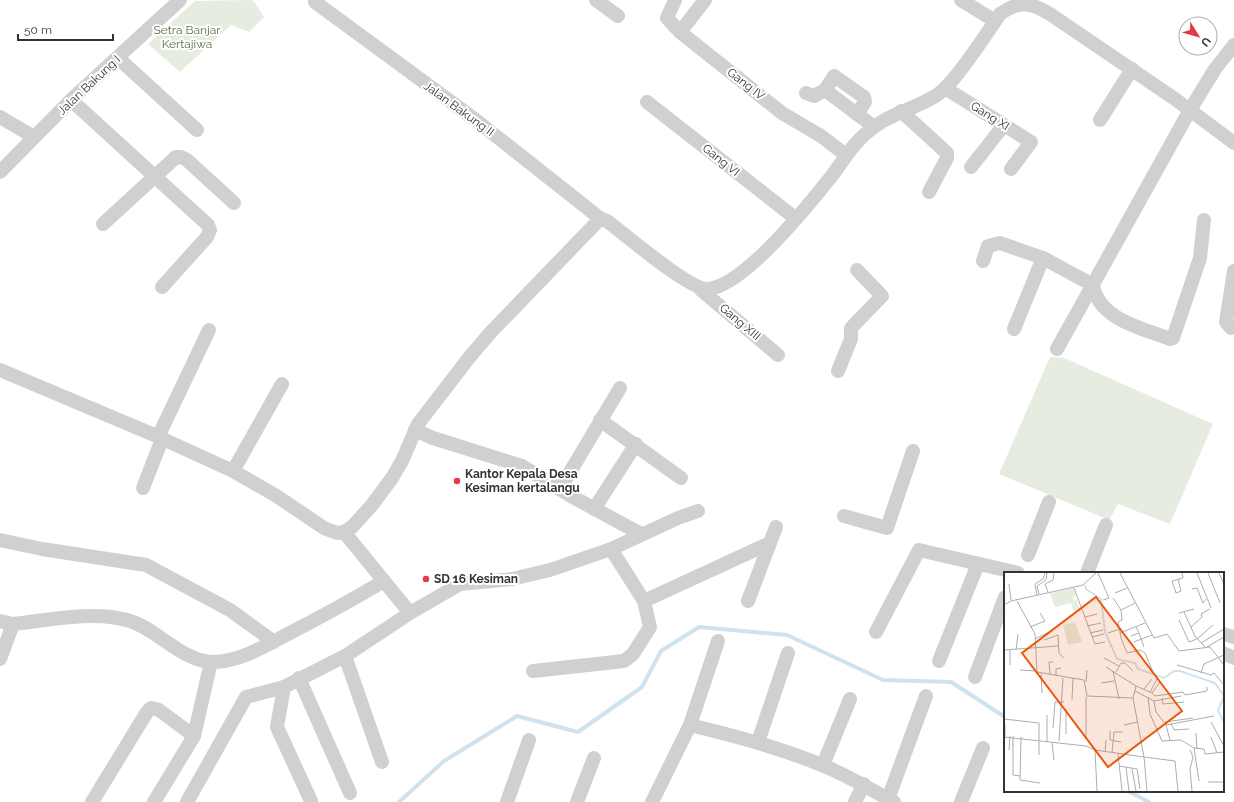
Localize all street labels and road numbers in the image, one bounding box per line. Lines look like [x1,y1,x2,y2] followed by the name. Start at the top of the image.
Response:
[55,52,123,118] street label: Jalan Bakung I
[724,65,768,103] street label: Gang IV
[421,79,497,139] street label: Jalan Bakung II
[968,99,1012,133] street label: Gang XI
[700,141,742,179] street label: Gang VI
[717,301,763,343] street label: Gang XIII

